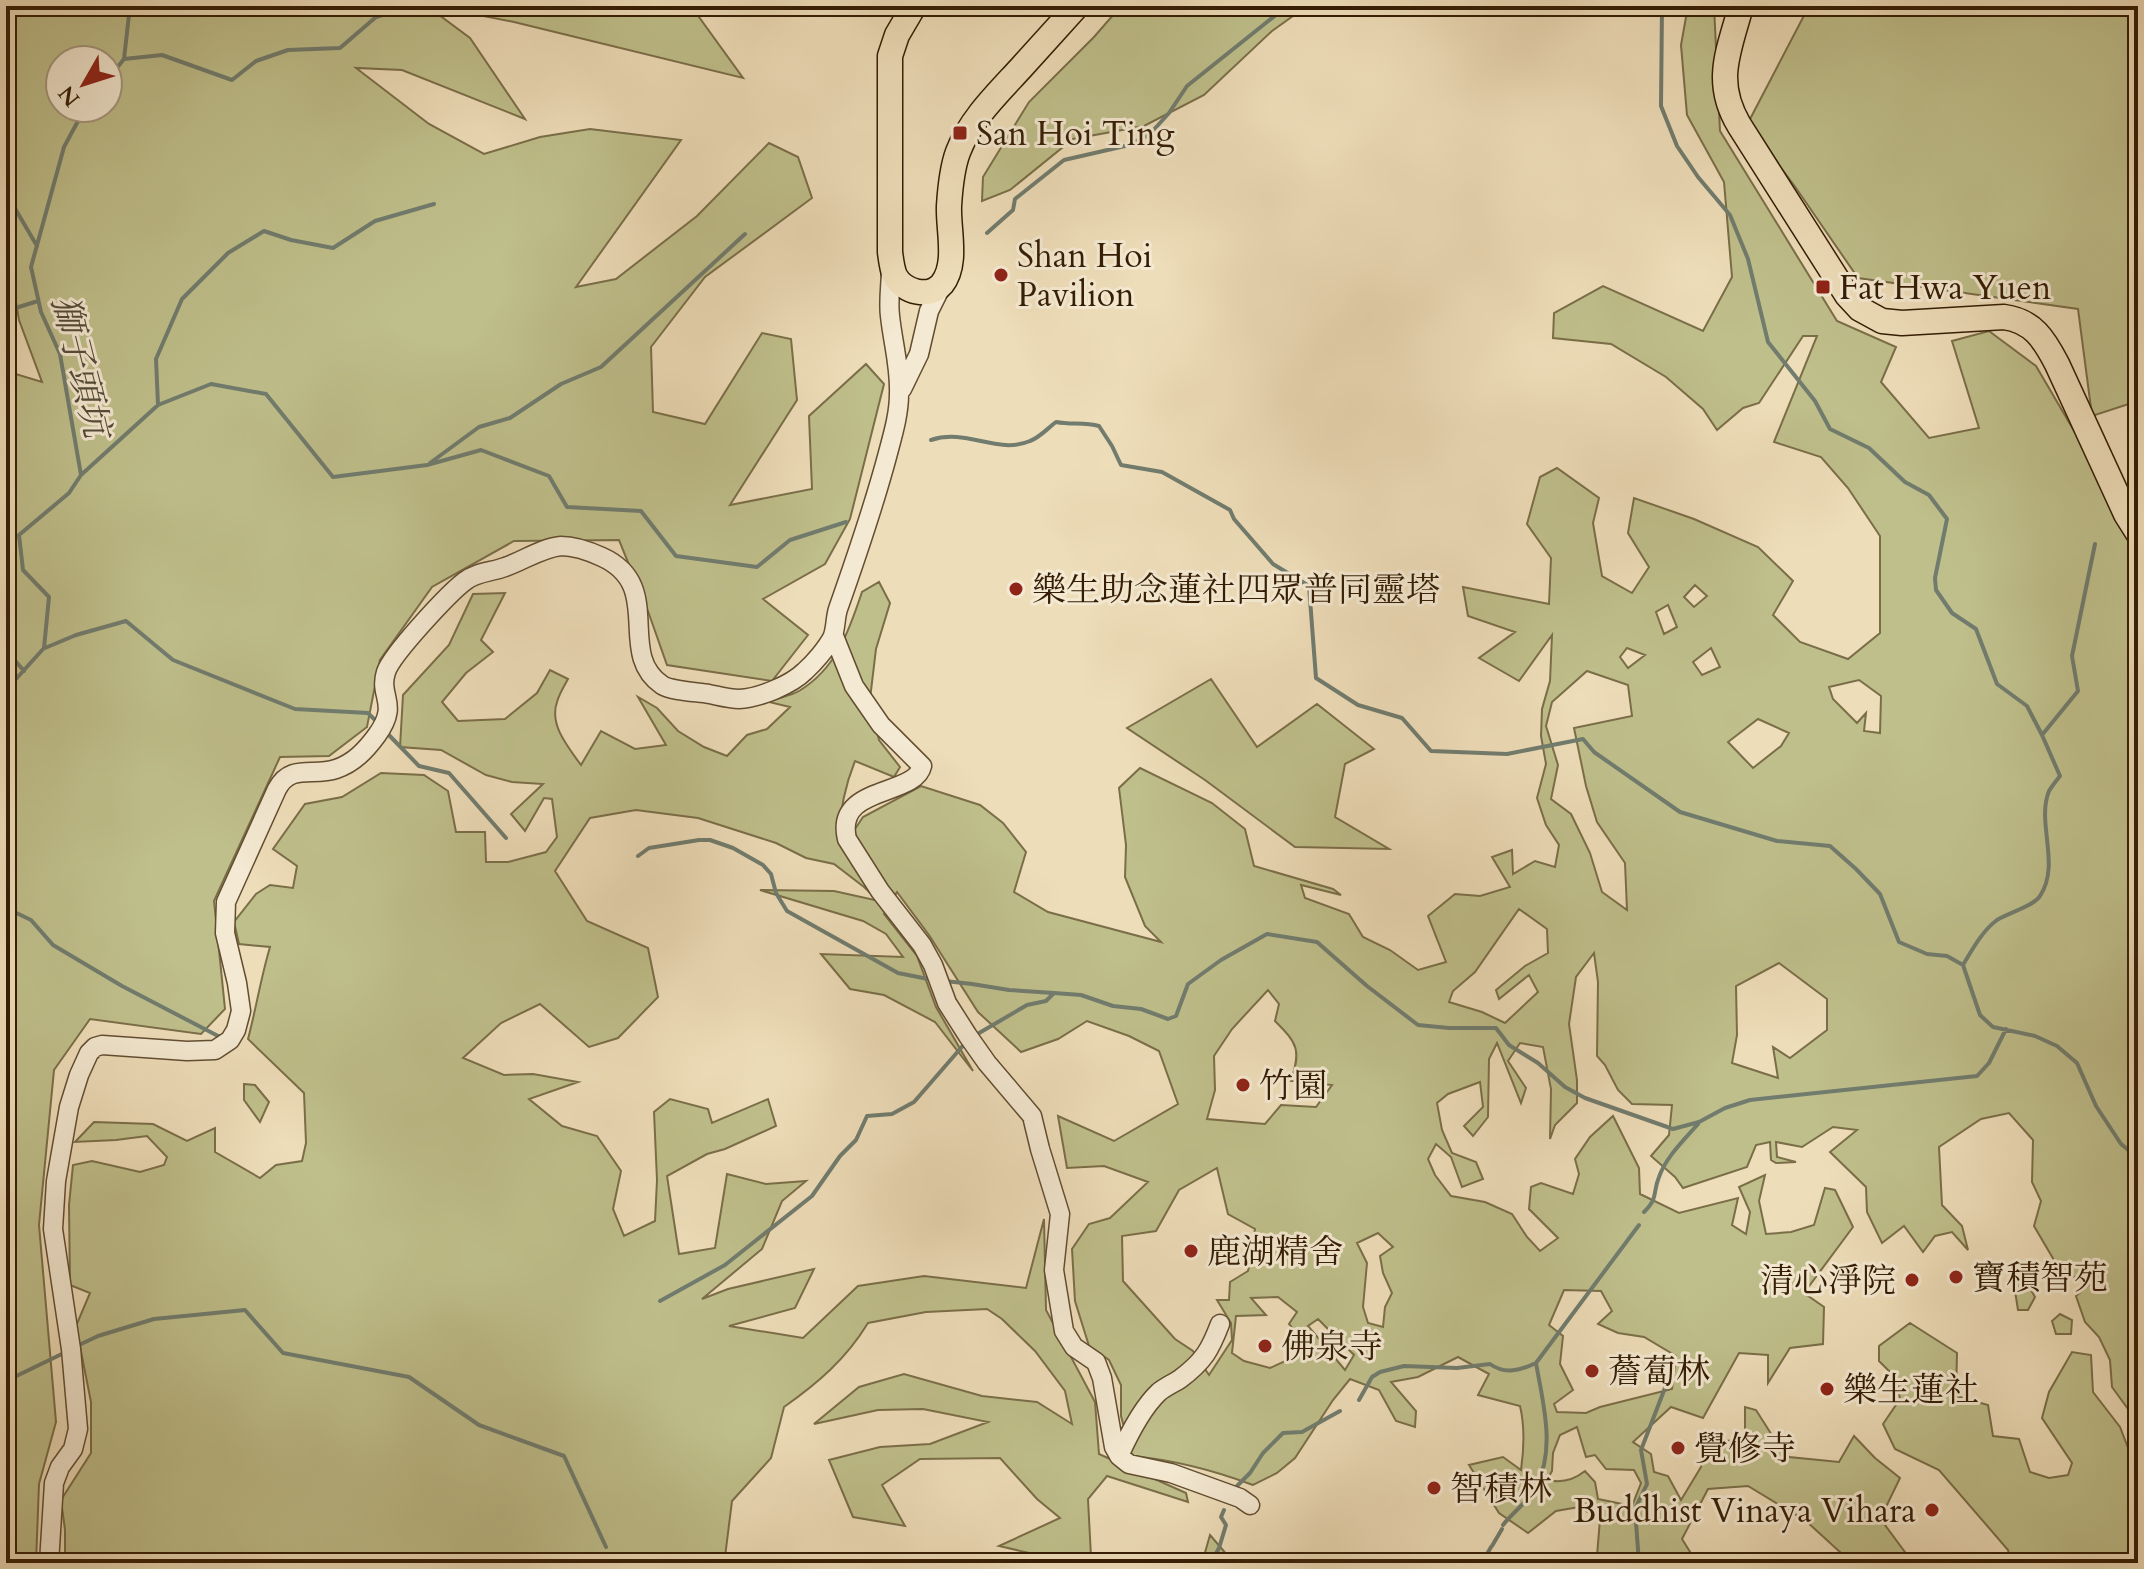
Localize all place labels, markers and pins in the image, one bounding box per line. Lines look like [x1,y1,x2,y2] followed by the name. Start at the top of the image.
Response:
[976,111,1175,157] place label: San Hoi Ting
[951,124,969,142] marker: San Hoi Ting
[1017,233,1152,318] place label: Shan Hoi Pavilion
[1839,265,2051,311] place label: Fat Hwa Yuen
[992,266,1010,284] marker: Shan Hoi Pavilion
[1814,278,1832,296] marker: Fat Hwa Yuen
[1032,567,1440,613] place label: 樂生助念蓮社四眾普同靈塔
[1007,580,1025,598] marker: 樂生助念蓮社四眾普同靈塔
[1259,1063,1327,1109] place label: 竹園
[1234,1076,1252,1094] marker: 竹園
[1207,1229,1343,1275] place label: 鹿湖精舍
[1182,1242,1200,1260] marker: 鹿湖精舍
[1972,1255,2108,1301] place label: 寶積智苑
[1760,1258,1896,1304] place label: 清心淨院
[1947,1268,1965,1286] marker: 寶積智苑
[1903,1271,1921,1289] marker: 清心淨院
[1281,1324,1383,1370] place label: 佛泉寺
[1256,1337,1274,1355] marker: 佛泉寺
[1608,1349,1710,1395] place label: 薝蔔林
[1583,1362,1601,1380] marker: 薝蔔林
[1843,1367,1979,1413] place label: 樂生蓮社
[1818,1380,1836,1398] marker: 樂生蓮社
[1694,1426,1796,1472] place label: 覺修寺
[1669,1439,1687,1457] marker: 覺修寺
[1450,1466,1552,1512] place label: 智積林
[1425,1479,1443,1497] marker: 智積林
[1573,1488,1916,1534] place label: Buddhist Vinaya Vihara
[1923,1501,1941,1519] marker: Buddhist Vinaya Vihara

